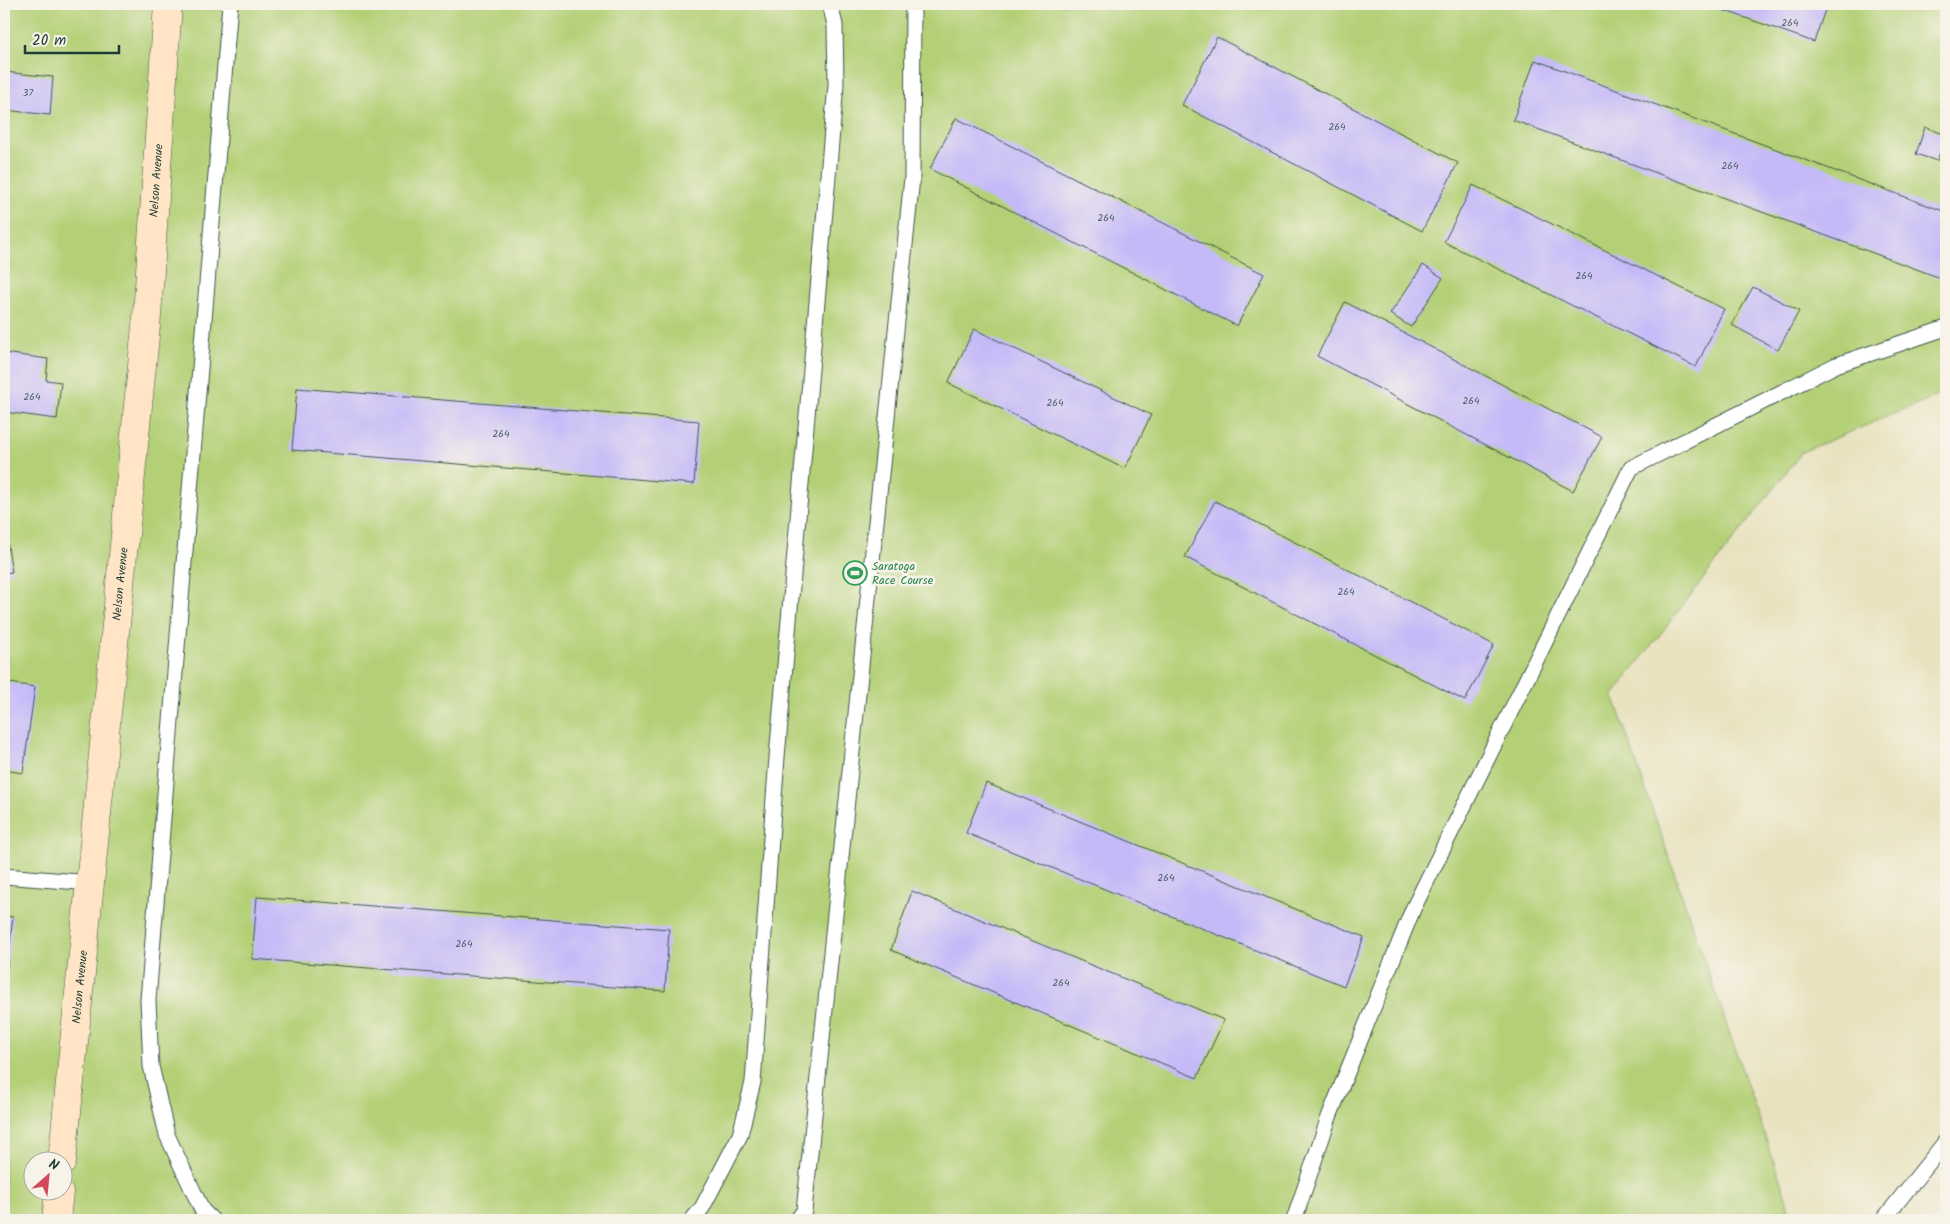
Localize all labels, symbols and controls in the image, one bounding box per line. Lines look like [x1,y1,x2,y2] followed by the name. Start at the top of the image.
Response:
[1782,15,1799,31] house number: 264
[25,22,119,54] scale bar
[32,29,66,53] text: 20 m
[23,85,34,101] house number: 37
[1329,119,1346,135] house number: 264
[144,143,168,218] street label: Nelson Avenue
[1722,158,1739,174] house number: 264
[1098,210,1115,226] house number: 264
[1576,268,1593,284] house number: 264
[24,389,41,405] house number: 264
[1463,393,1480,409] house number: 264
[1047,395,1064,411] house number: 264
[493,426,510,442] house number: 264
[107,546,133,621] street label: Nelson Avenue
[872,557,934,590] place label: Saratoga Race Course
[842,560,868,586] sports icon: Saratoga Race Course
[1338,584,1355,600] house number: 264
[1158,870,1175,886] house number: 264
[456,936,473,952] house number: 264
[66,949,93,1024] street label: Nelson Avenue
[1053,975,1070,991] house number: 264
[22,1152,72,1202] north arrow
[45,1153,63,1177] text: N

